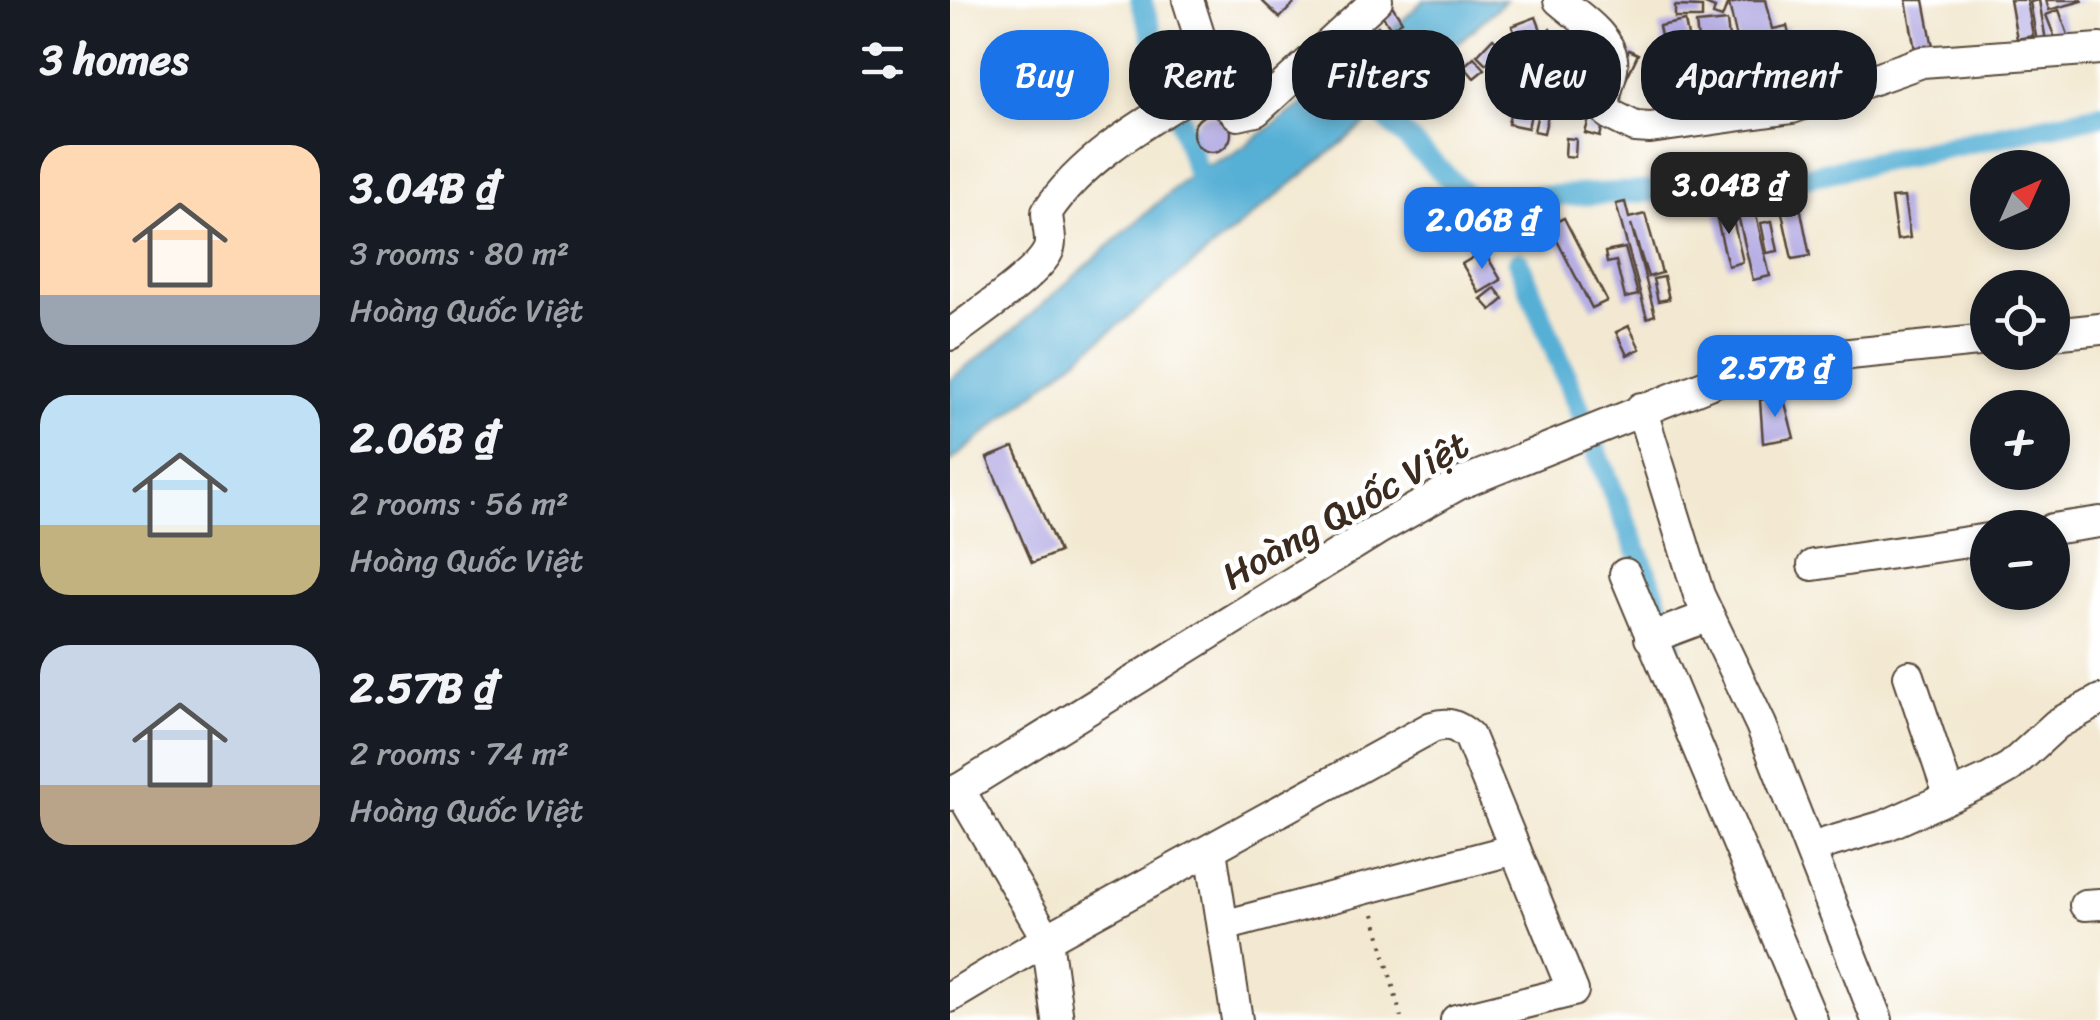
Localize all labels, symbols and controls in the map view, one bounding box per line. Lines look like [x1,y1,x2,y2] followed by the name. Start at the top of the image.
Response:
[40,23,188,97] text: 3 homes
[980,30,1109,120] chip: Buy
[1129,30,1272,120] chip: Rent
[1292,30,1465,120] chip: Filters
[1485,30,1621,120] chip: New
[1641,30,1877,120] chip: Apartment
[855,33,910,88] icon: filters
[1970,150,2070,250] north arrow
[1970,150,2070,610] map controls
[350,151,498,225] text: 3.04B ₫
[1637,152,1821,237] pin: 3.04B ₫
[1673,156,1785,213] text: 3.04B ₫
[120,185,240,305] icon: home
[1390,187,1574,272] pin: 2.06B ₫
[1426,191,1538,248] text: 2.06B ₫
[350,225,569,282] text: 3 rooms · 80 m²
[1970,270,2070,370] button: locate
[350,282,583,339] text: Hoàng Quốc Việt
[1683,335,1867,420] pin: 2.57B ₫
[1719,339,1831,396] text: 2.57B ₫
[1970,390,2070,490] button: +
[350,401,497,475] text: 2.06B ₫
[1208,412,1482,609] street label: Hoàng Quốc Việt
[120,435,240,555] icon: home
[350,475,569,532] text: 2 rooms · 56 m²
[1970,510,2070,610] button: −
[350,532,583,589] text: Hoàng Quốc Việt
[350,651,496,725] text: 2.57B ₫
[120,685,240,805] icon: home
[350,725,569,782] text: 2 rooms · 74 m²
[350,782,583,839] text: Hoàng Quốc Việt

